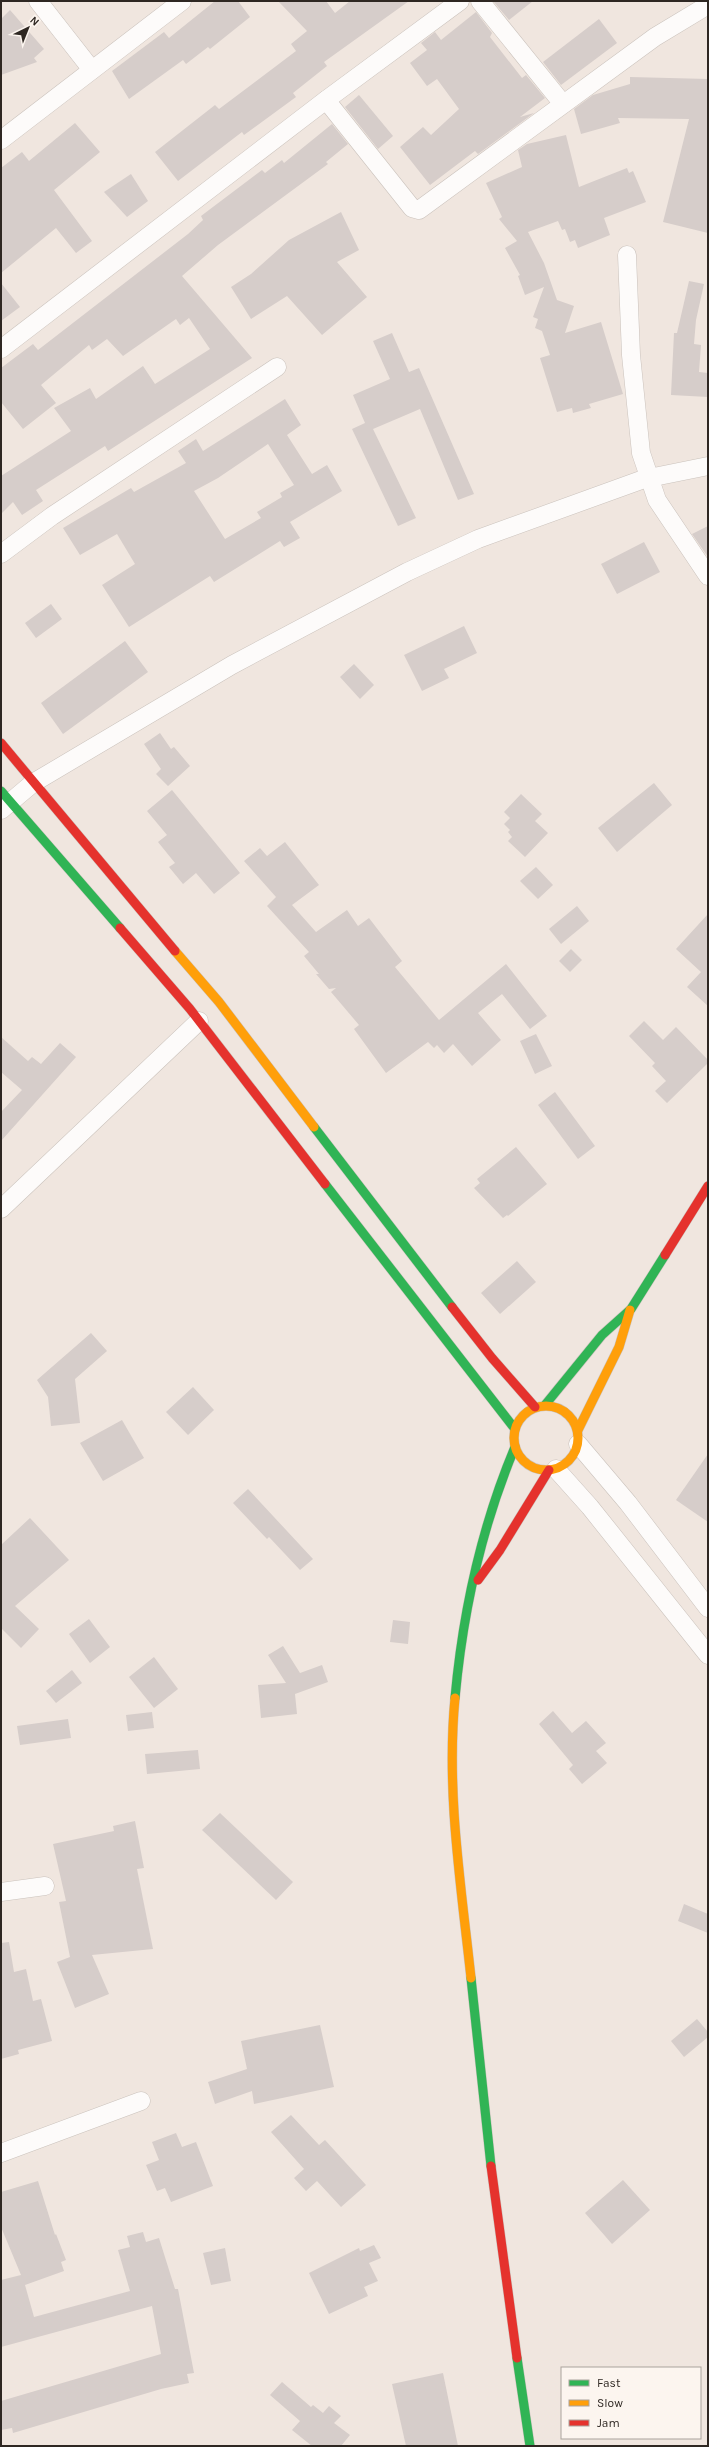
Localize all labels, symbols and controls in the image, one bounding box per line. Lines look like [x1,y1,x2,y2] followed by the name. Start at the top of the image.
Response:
[8,8,48,48] north arrow
[27,14,42,28] text: N
[561,2367,701,2439] legend
[597,2376,621,2390] text: Fast
[597,2396,623,2410] text: Slow
[597,2416,620,2430] text: Jam

